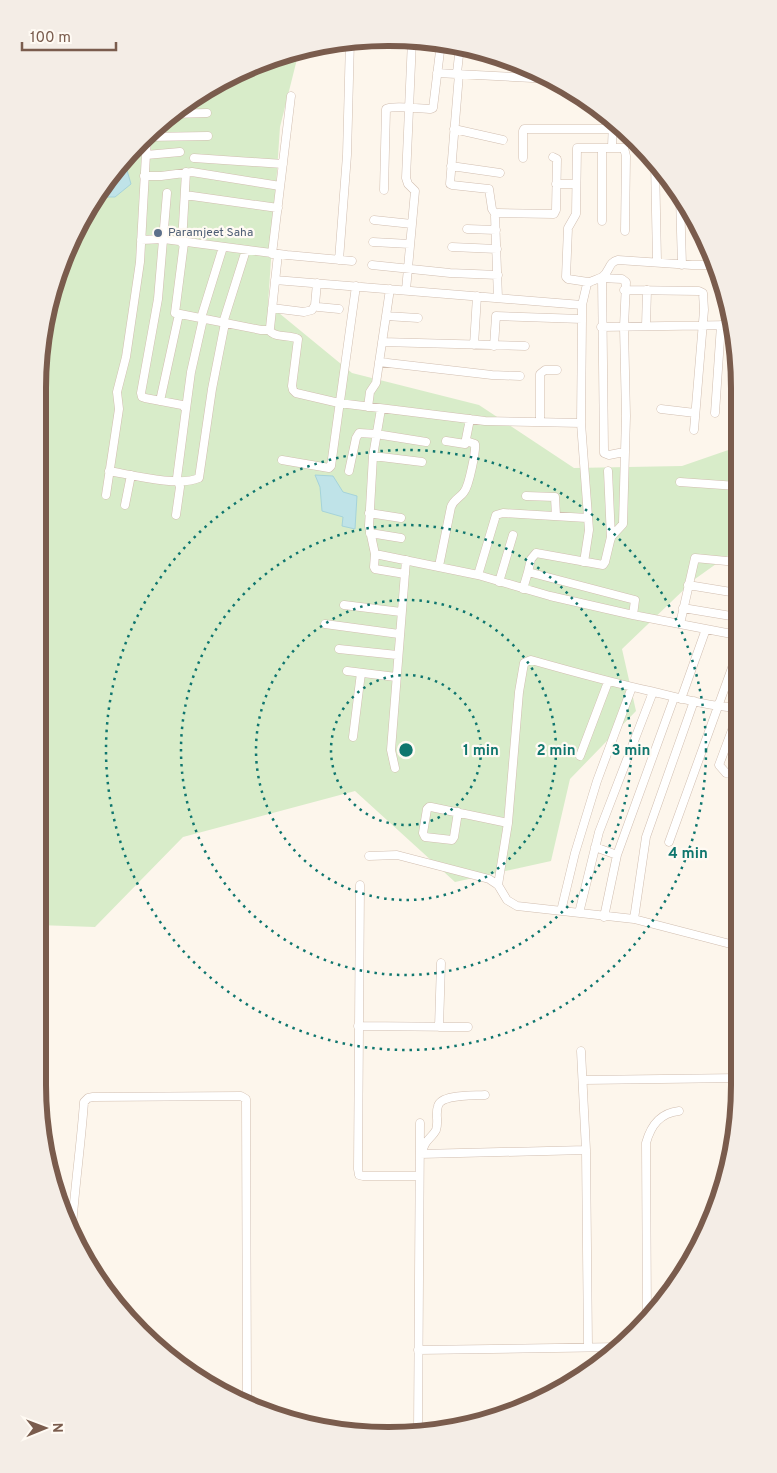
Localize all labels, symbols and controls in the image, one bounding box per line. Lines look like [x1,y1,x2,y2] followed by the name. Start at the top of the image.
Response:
[22,20,116,52] scale bar
[30,29,71,48] text: 100 m
[168,225,253,241] place label: Paramjeet Saha
[152,227,164,239] marker: Paramjeet Saha
[397,741,415,759] centre of rings
[463,742,499,761] text: 1 min
[536,742,576,761] text: 2 min
[611,742,651,761] text: 3 min
[668,845,708,864] text: 4 min
[20,1403,70,1453] north arrow
[48,1423,65,1433] text: N

